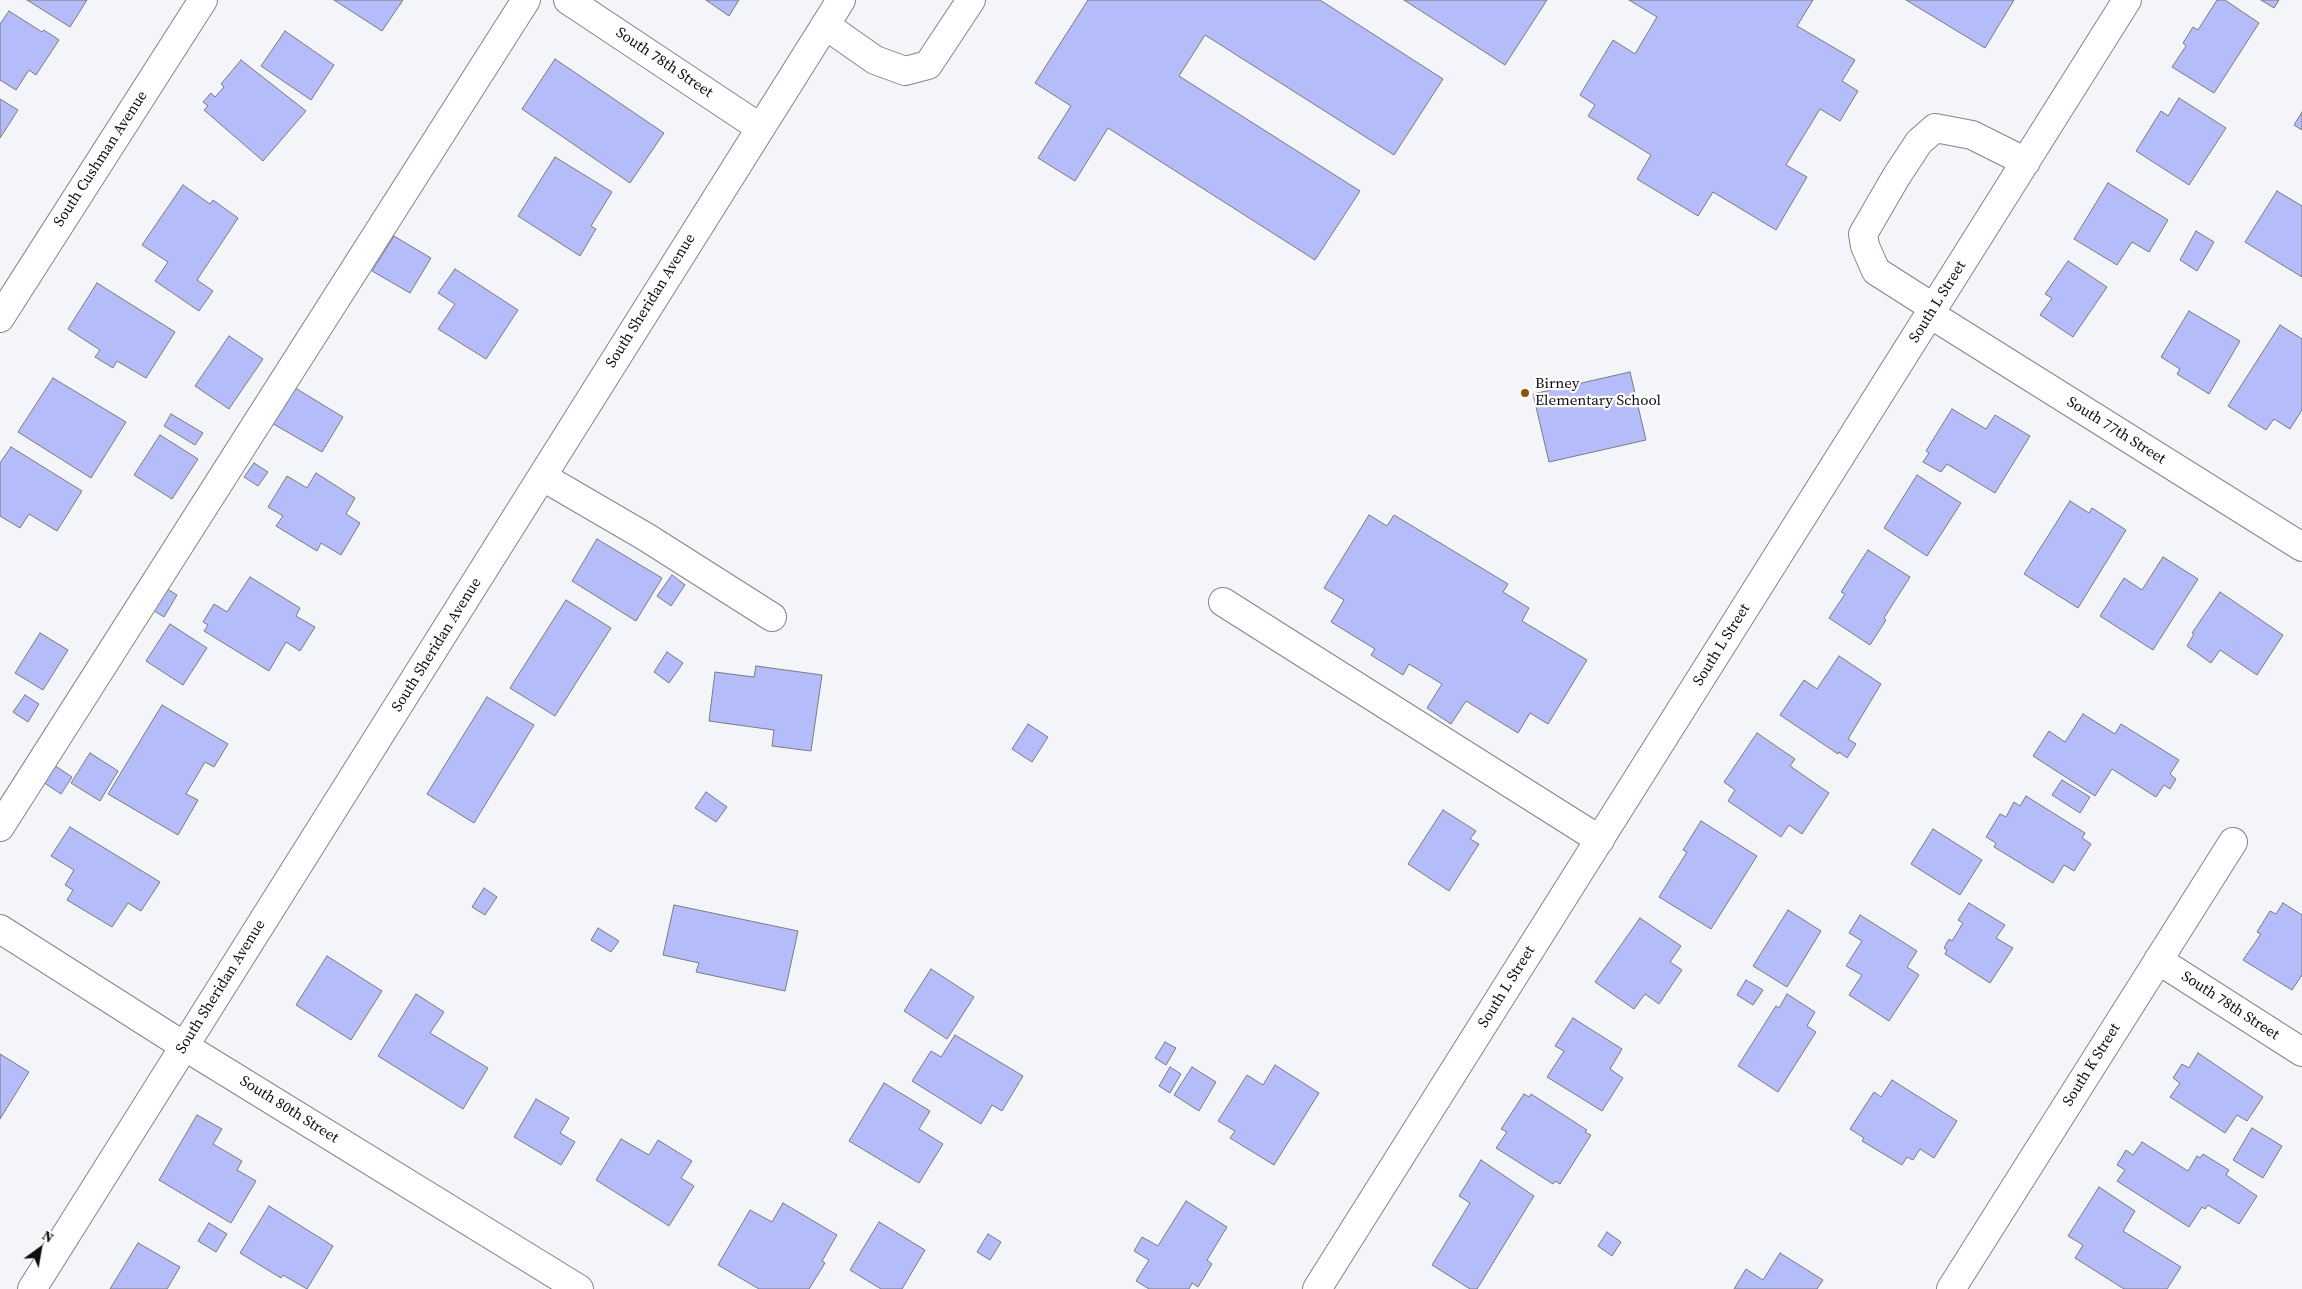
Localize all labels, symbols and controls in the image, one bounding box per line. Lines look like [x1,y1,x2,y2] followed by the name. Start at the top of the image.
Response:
[612,24,716,102] street label: South 78th Street
[50,88,152,230] street label: South Cushman Avenue
[602,231,700,371] street label: South Sheridan Avenue
[1906,258,1970,346] street label: South L Street
[1535,375,1661,410] place label: Birney Elementary School
[1519,387,1531,399] marker: Birney Elementary School
[2063,393,2169,469] street label: South 77th Street
[388,575,486,715] street label: South Sheridan Avenue
[1690,601,1754,689] street label: South L Street
[172,917,270,1057] street label: South Sheridan Avenue
[1475,943,1539,1031] street label: South L Street
[2178,968,2282,1044] street label: South 78th Street
[2059,1020,2125,1110] street label: South K Street
[236,1072,342,1148] street label: South 80th Street
[15,1224,65,1274] north arrow
[38,1225,58,1247] text: N

